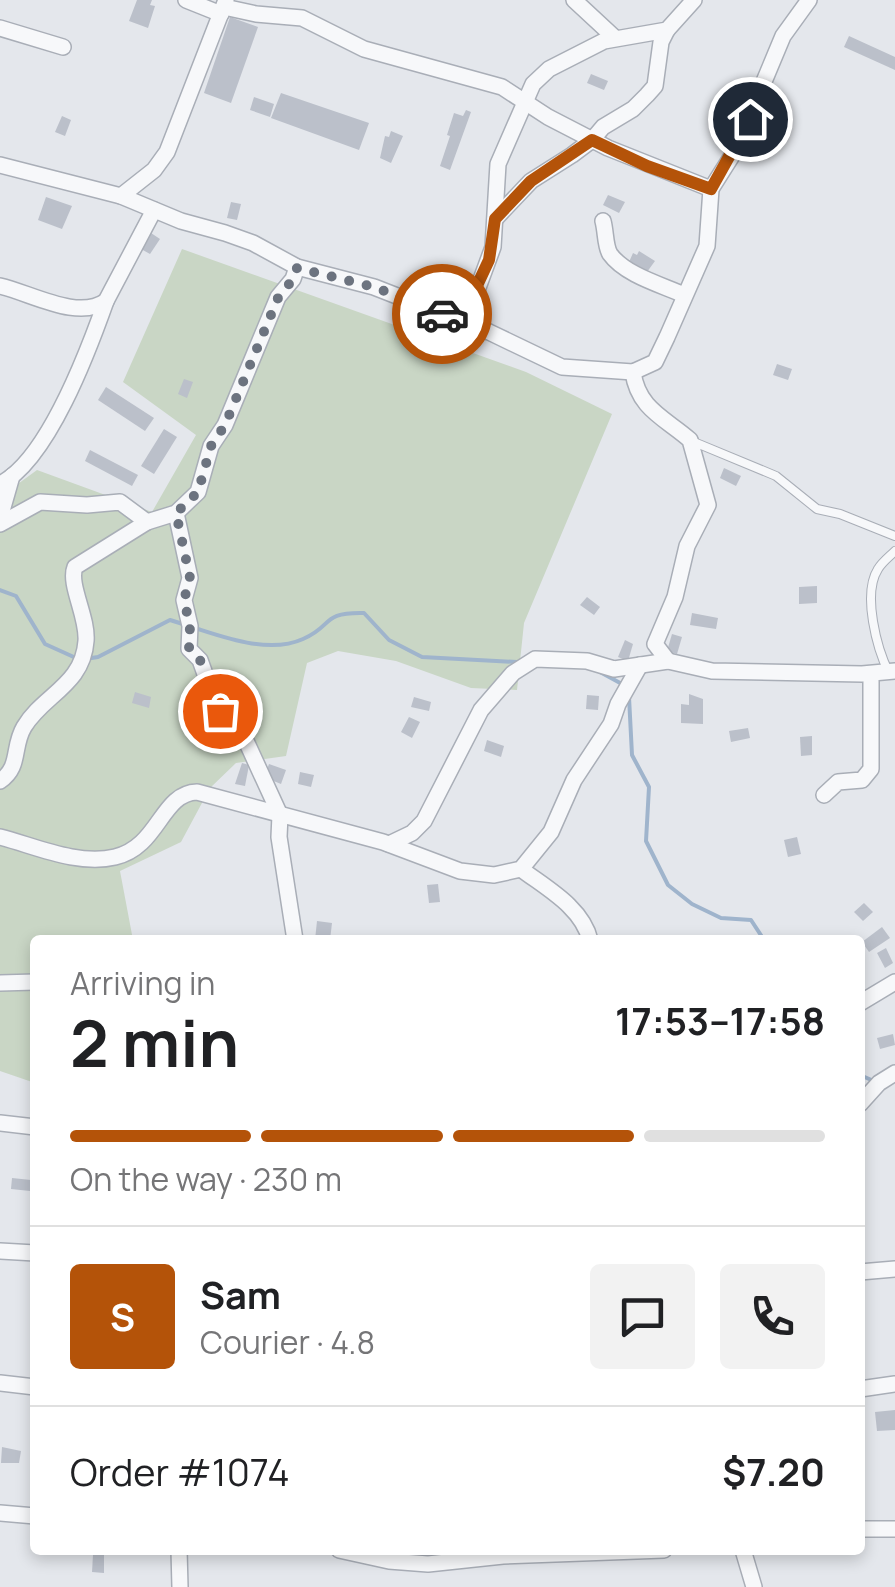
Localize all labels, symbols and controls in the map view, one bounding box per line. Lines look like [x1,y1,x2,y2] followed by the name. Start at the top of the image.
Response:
[708,77,793,162] pin
[723,92,778,147] icon: home
[392,264,492,364] courier
[415,287,470,342] icon: car
[178,669,263,754] pin
[193,684,248,739] icon: bag
[70,961,215,1005] text: Arriving in
[615,994,825,1046] text: 17:53–17:58
[70,998,239,1087] text: 2 min
[70,1157,342,1201] text: On the way · 230 m
[590,1264,695,1369] button: chat
[720,1264,825,1369] button: phone
[200,1268,281,1320] text: Sam
[110,1290,135,1342] text: S
[200,1320,375,1364] text: Courier · 4.8
[70,1445,290,1497] text: Order #1074
[722,1445,825,1497] text: $7.20

